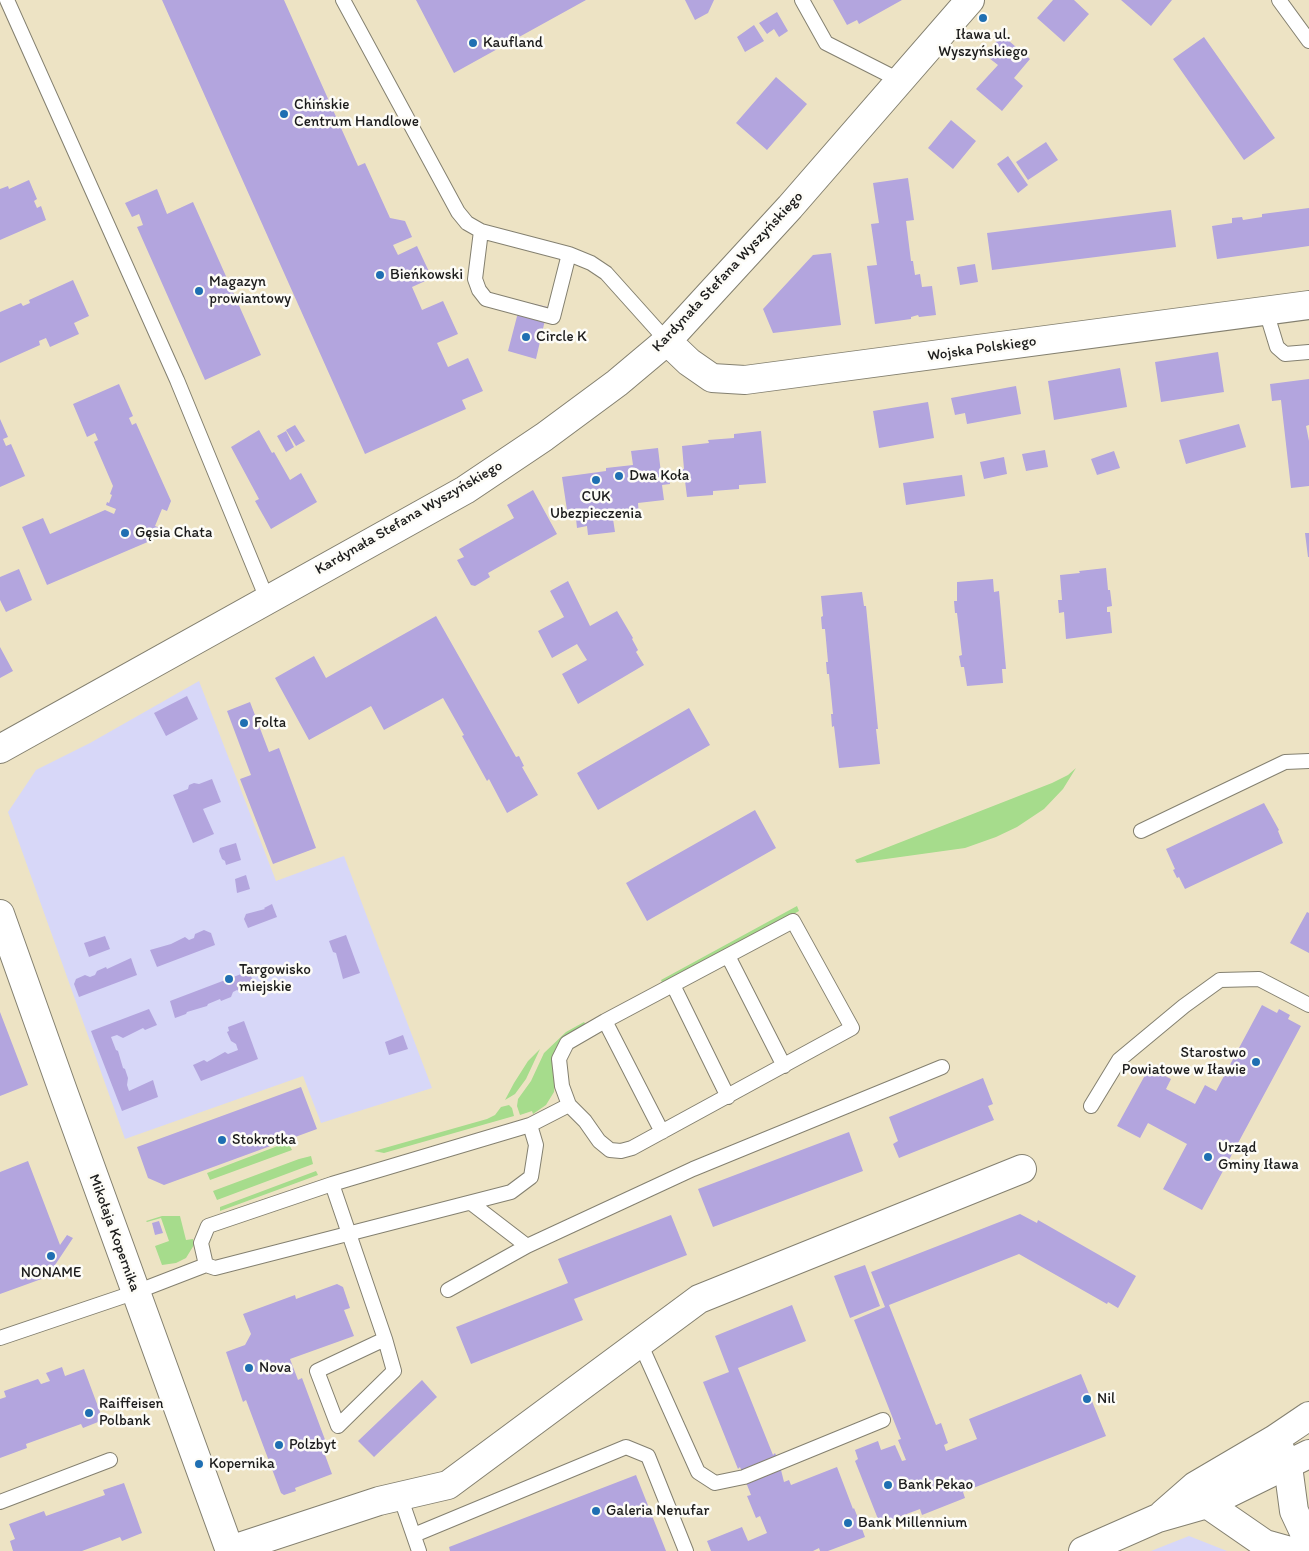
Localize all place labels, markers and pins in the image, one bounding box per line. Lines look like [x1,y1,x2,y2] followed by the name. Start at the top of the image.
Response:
[977,12,989,24] marker: Iława ul. Wyszyńskiego
[938,26,1028,61] place label: Iława ul. Wyszyńskiego
[483,34,543,52] place label: Kaufland
[467,37,479,49] marker: Kaufland
[294,96,419,131] place label: Chińskie Centrum Handlowe
[278,108,290,120] marker: Chińskie Centrum Handlowe
[390,266,463,284] place label: Bieńkowski
[374,269,386,281] marker: Bieńkowski
[209,273,291,308] place label: Magazyn prowiantowy
[193,285,205,297] marker: Magazyn prowiantowy
[536,328,587,346] place label: Circle K
[520,331,532,343] marker: Circle K
[629,467,689,485] place label: Dwa Koła
[613,470,625,482] marker: Dwa Koła
[590,474,602,486] marker: CUK Ubezpieczenia
[550,488,642,523] place label: CUK Ubezpieczenia
[135,524,212,542] place label: Gęsia Chata
[119,527,131,539] marker: Gęsia Chata
[254,714,286,732] place label: Folta
[238,717,250,729] marker: Folta
[239,961,311,996] place label: Targowisko miejskie
[223,973,235,985] marker: Targowisko miejskie
[1122,1044,1246,1079] place label: Starostwo Powiatowe w Iławie
[1250,1056,1262,1068] marker: Starostwo Powiatowe w Iławie
[232,1131,296,1149] place label: Stokrotka
[216,1134,228,1146] marker: Stokrotka
[1218,1139,1299,1174] place label: Urząd Gminy Iława
[1202,1151,1214,1163] marker: Urząd Gminy Iława
[45,1250,57,1262] marker: NONAME
[21,1264,81,1282] place label: NONAME
[259,1359,291,1377] place label: Nova
[243,1362,255,1374] marker: Nova
[1097,1390,1115,1408] place label: Nil
[1081,1393,1093,1405] marker: Nil
[99,1395,163,1430] place label: Raiffeisen Polbank
[83,1407,95,1419] marker: Raiffeisen Polbank
[289,1436,336,1454] place label: Polzbyt
[273,1439,285,1451] marker: Polzbyt
[209,1455,275,1473] place label: Kopernika
[193,1458,205,1470] marker: Kopernika
[898,1476,973,1494] place label: Bank Pekao
[882,1479,894,1491] marker: Bank Pekao
[606,1502,710,1520] place label: Galeria Nenufar
[590,1505,602,1517] marker: Galeria Nenufar
[858,1514,967,1532] place label: Bank Millennium
[842,1517,854,1529] marker: Bank Millennium

